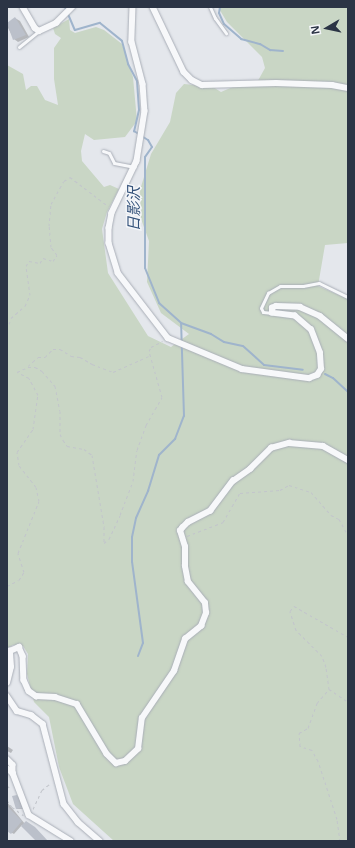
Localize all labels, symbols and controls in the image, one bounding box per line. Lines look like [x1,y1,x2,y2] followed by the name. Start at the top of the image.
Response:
[307,8,347,48] north arrow
[307,24,323,36] text: N
[125,187,143,231] water label: 日影沢

